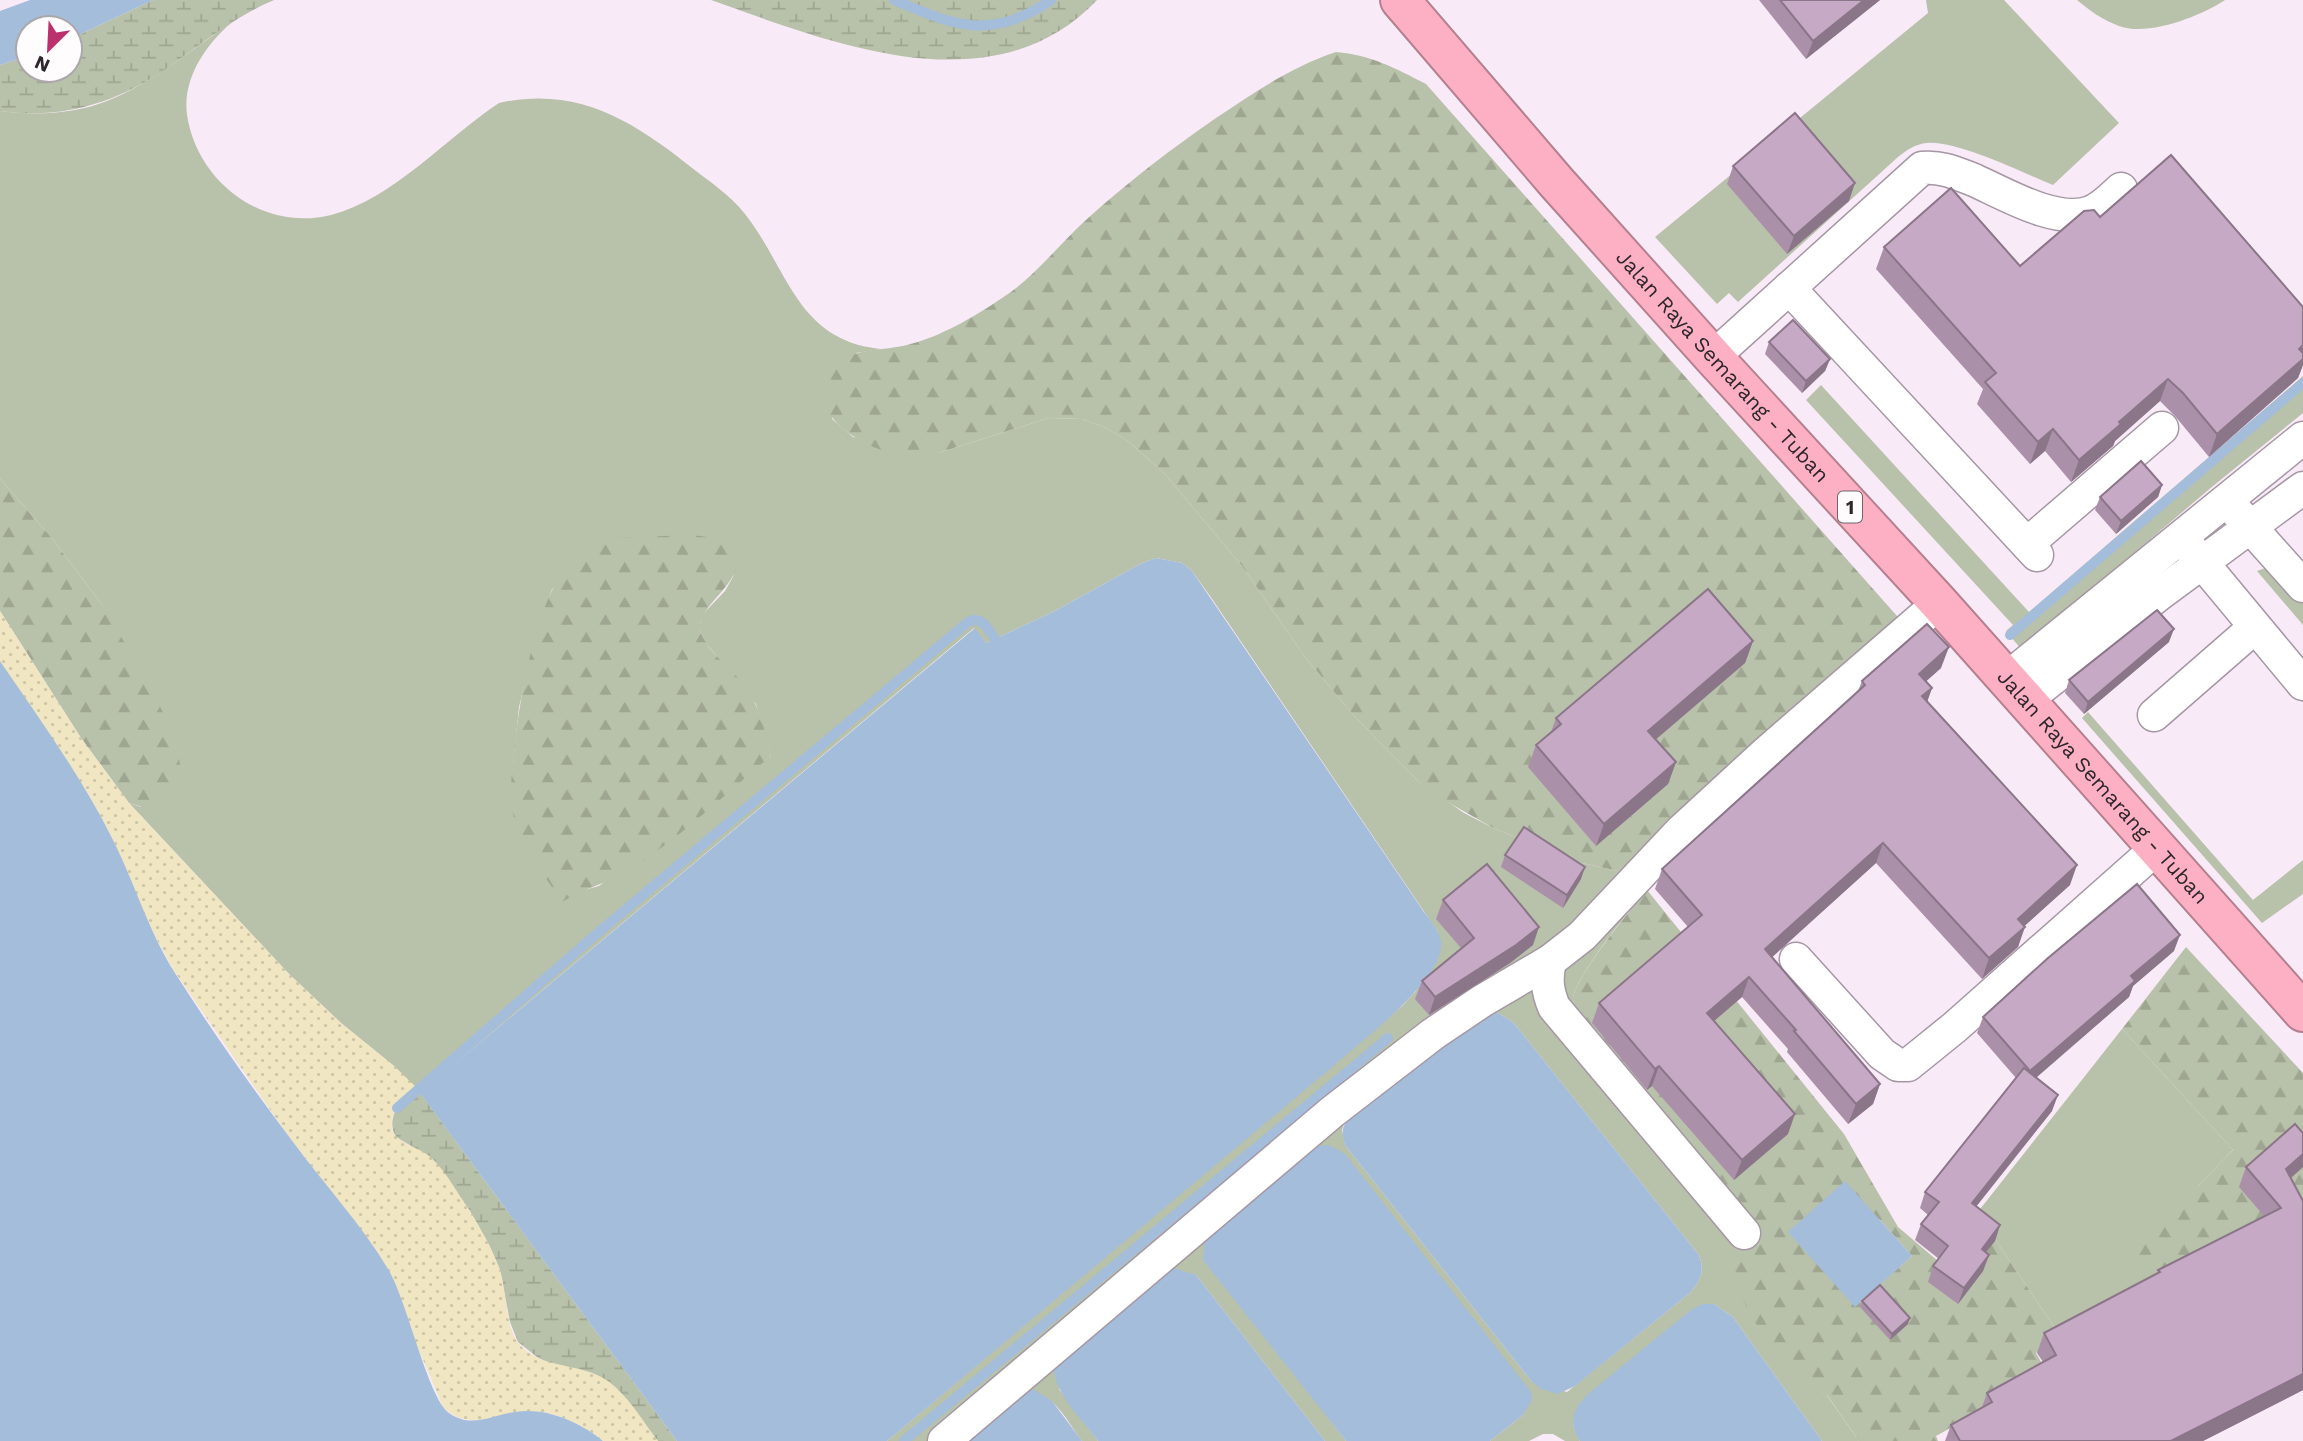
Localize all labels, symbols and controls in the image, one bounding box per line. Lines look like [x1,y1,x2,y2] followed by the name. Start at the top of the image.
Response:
[14,14,84,84] north arrow
[31,51,53,77] text: N
[1611,245,1835,487] street label: Jalan Raya Semarang - Tuban
[1838,492,1862,522] road number: 1
[1992,664,2214,909] street label: Jalan Raya Semarang - Tuban

